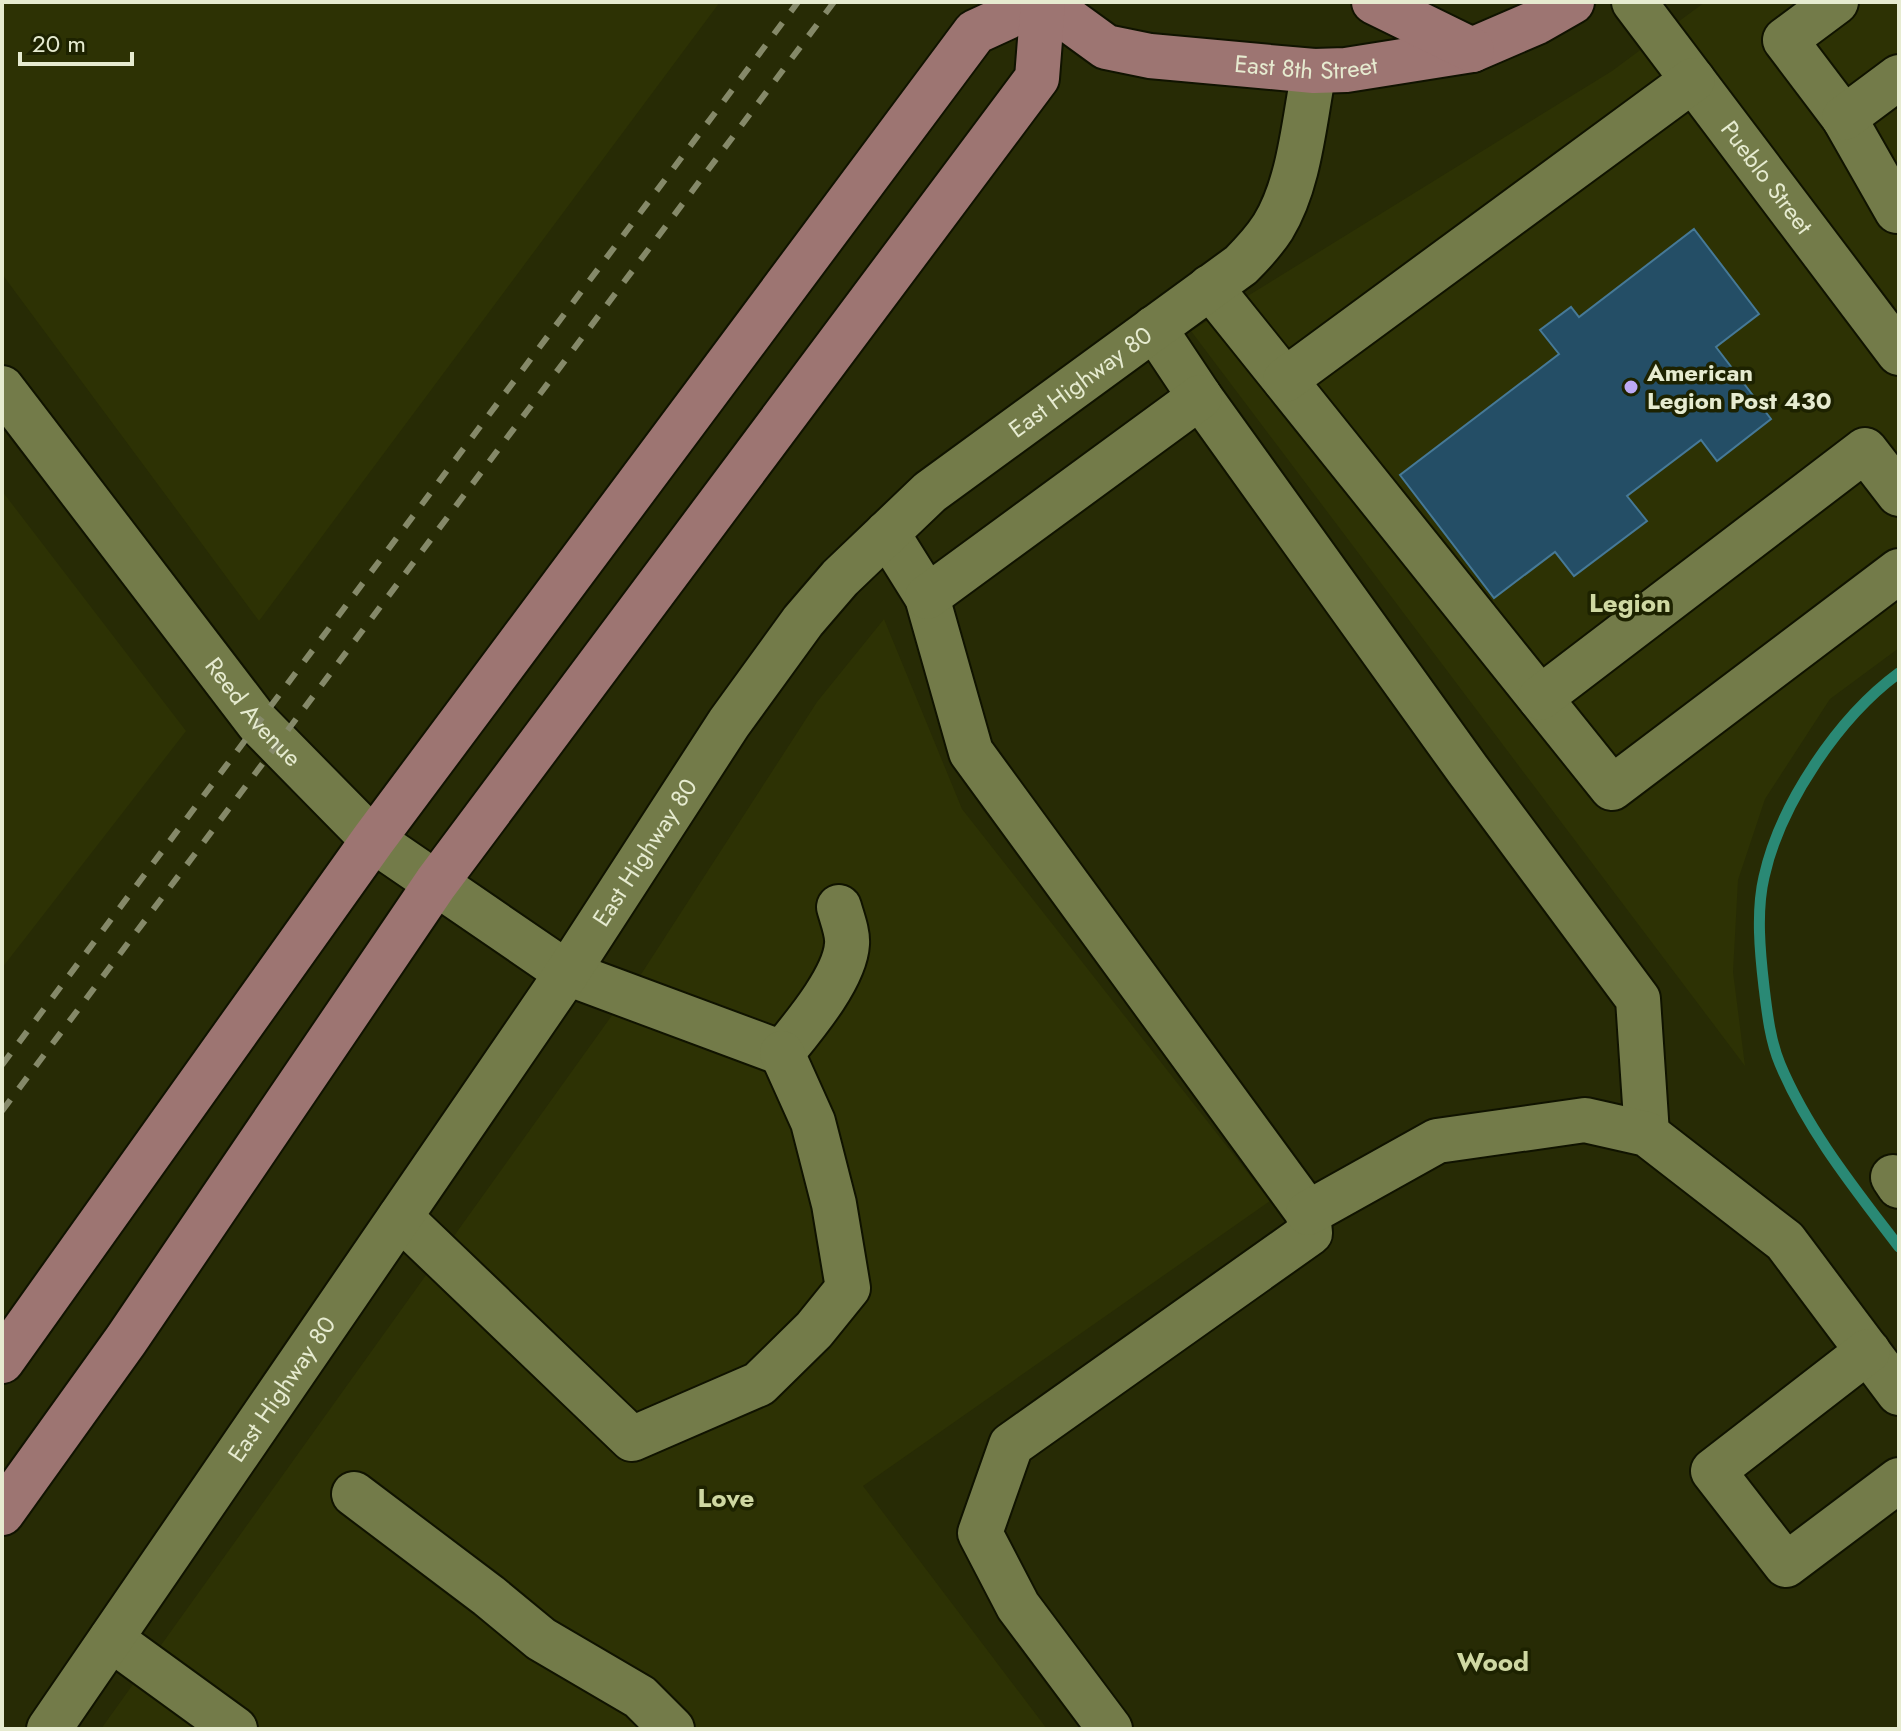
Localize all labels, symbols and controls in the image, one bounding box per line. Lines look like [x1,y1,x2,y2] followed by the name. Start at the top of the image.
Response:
[20,16,132,66] scale bar
[32,26,86,61] text: 20 m
[1233,46,1380,88] street label: East 8th Street
[1712,113,1822,242] street label: Pueblo Street
[1001,317,1159,446] street label: East Highway 80
[1646,355,1832,418] place label: American Legion Post 430
[1622,378,1640,396] marker: American Legion Post 430
[1589,584,1671,622] district label: Legion
[197,650,310,774] street label: Reed Avenue
[584,771,706,933] street label: East Highway 80
[219,1309,344,1469] street label: East Highway 80
[698,1479,755,1517] district label: Love
[1457,1643,1529,1681] district label: Wood

